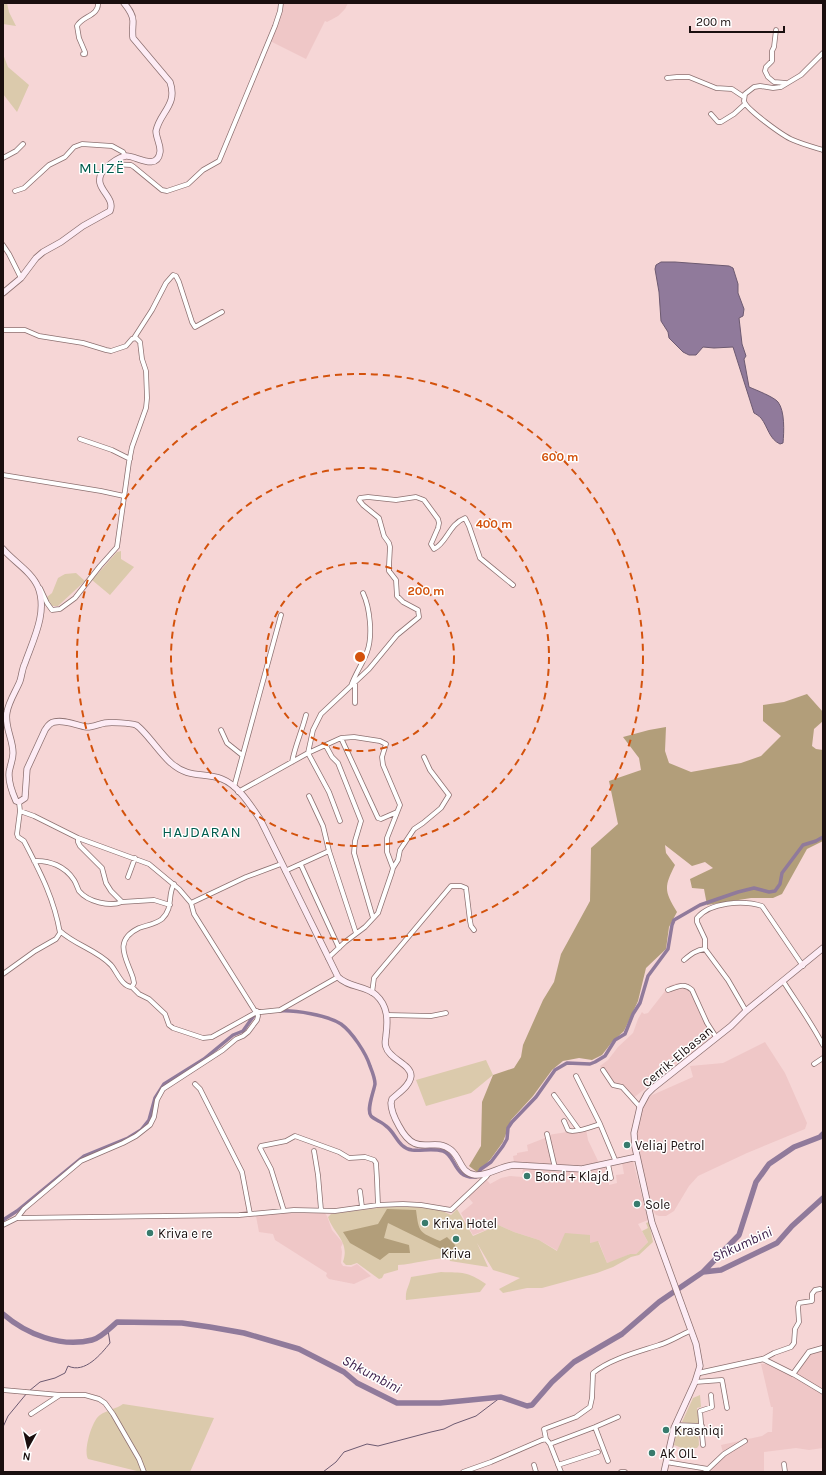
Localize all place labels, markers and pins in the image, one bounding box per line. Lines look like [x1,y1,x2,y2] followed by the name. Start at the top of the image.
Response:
[353,650,367,664] centre of rings
[635,1138,705,1153] place label: Veliaj Petrol
[622,1140,632,1150] marker: Veliaj Petrol
[535,1169,609,1184] place label: Bond + Klajd
[522,1171,532,1181] marker: Bond + Klajd
[645,1197,671,1212] place label: Sole
[632,1199,642,1209] marker: Sole
[433,1216,497,1231] place label: Kriva Hotel
[420,1218,430,1228] marker: Kriva Hotel
[158,1226,213,1241] place label: Kriva e re
[145,1228,155,1238] marker: Kriva e re
[451,1234,461,1244] marker: Kriva
[441,1246,471,1261] place label: Kriva
[674,1423,724,1439] place label: Krasniqi
[661,1425,671,1435] marker: Krasniqi
[660,1446,697,1461] place label: AK OIL
[647,1448,657,1458] marker: AK OIL

